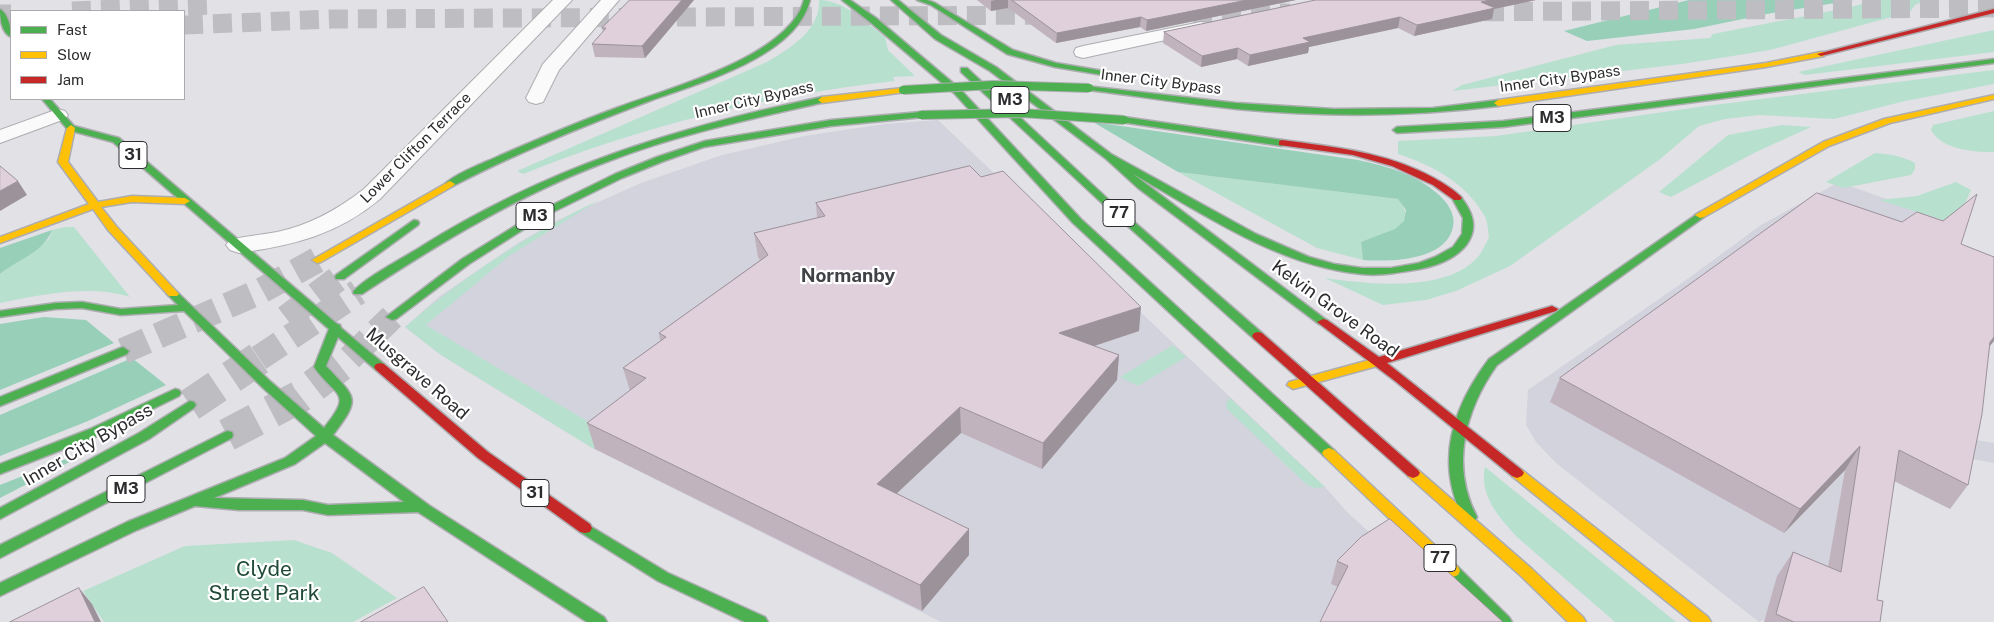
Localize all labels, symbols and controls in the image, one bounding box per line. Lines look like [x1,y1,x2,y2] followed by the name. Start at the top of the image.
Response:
[10,10,185,100] legend
[57,21,87,38] text: Fast
[57,46,91,63] text: Slow
[1499,62,1621,96] street label: Inner City Bypass
[1100,66,1222,98] street label: Inner City Bypass
[57,71,84,88] text: Jam
[693,78,815,122] street label: Inner City Bypass
[991,86,1029,114] road number: M3
[357,89,475,207] street label: Lower Clifton Terrace
[1533,105,1571,132] road number: M3
[119,142,147,168] road number: 31
[1103,200,1135,227] road number: 77
[516,202,554,230] road number: M3
[1267,256,1403,362] street label: Kelvin Grove Road
[801,265,895,287] district label: Normanby
[361,323,473,425] street label: Musgrave Road
[20,399,156,491] street label: Inner City Bypass
[107,476,145,502] road number: M3
[521,479,549,506] road number: 31
[1424,544,1456,572] road number: 77
[208,557,320,607] park label: Clyde Street Park

